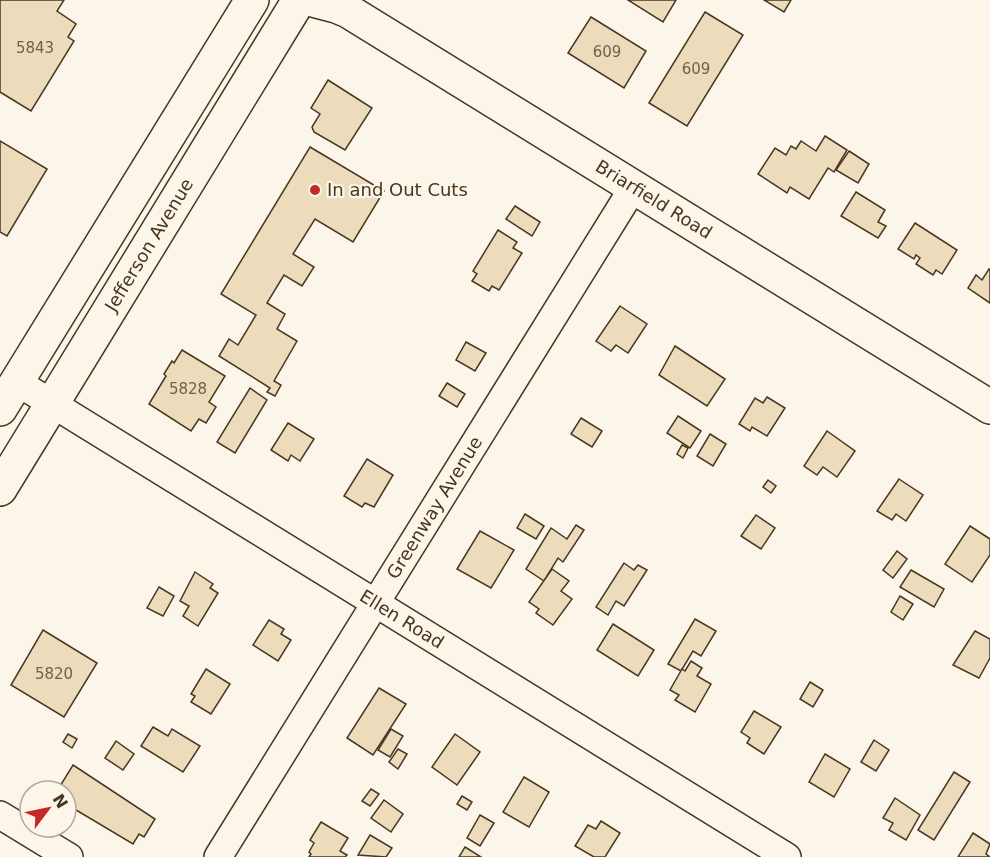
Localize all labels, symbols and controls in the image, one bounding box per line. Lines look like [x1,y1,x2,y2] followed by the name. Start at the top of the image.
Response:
[16,39,54,57] house number: 5843
[593,43,621,61] house number: 609
[682,60,710,78] house number: 609
[592,155,716,243] street label: Briarfield Road
[100,175,197,316] street label: Jefferson Avenue
[327,179,468,200] place label: In and Out Cuts
[308,183,322,197] marker: In and Out Cuts
[169,380,207,398] house number: 5828
[382,432,486,583] street label: Greenway Avenue
[356,585,448,653] street label: Ellen Road
[35,665,73,683] house number: 5820
[18,779,78,839] north arrow
[49,791,72,812] text: N

